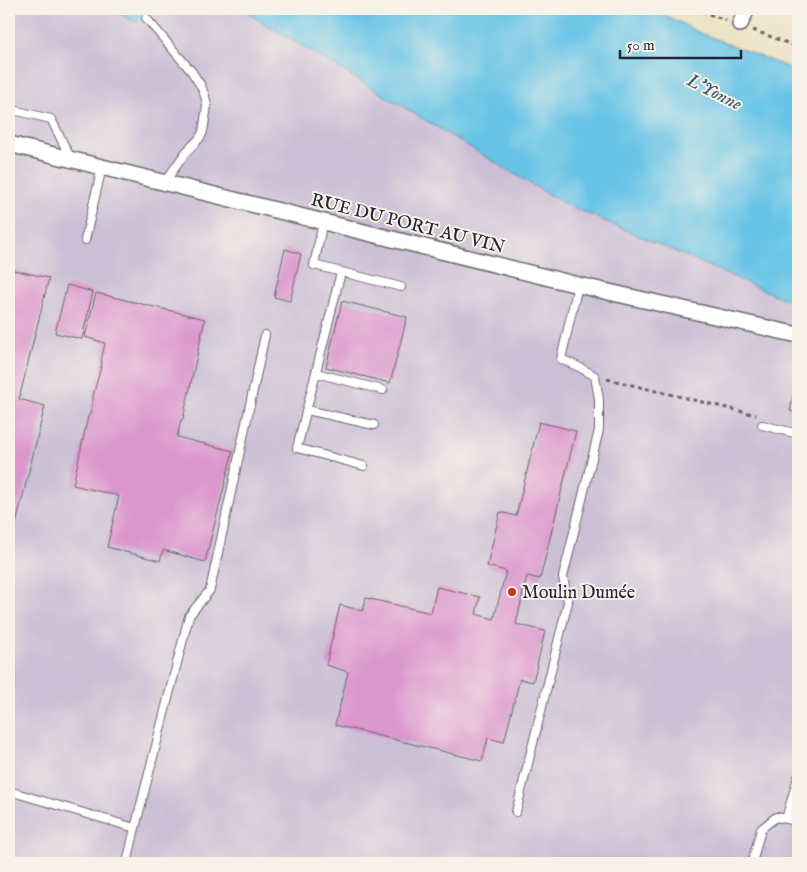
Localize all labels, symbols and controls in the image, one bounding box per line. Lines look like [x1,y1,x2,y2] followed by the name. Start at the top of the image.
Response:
[620,28,741,60] scale bar
[627,36,655,55] text: 50 m
[682,68,746,117] water label: L'Yonne
[308,189,508,260] street label: RUE DU PORT AU VIN
[522,582,635,605] place label: Moulin Dumée
[506,586,518,598] marker: Moulin Dumée

